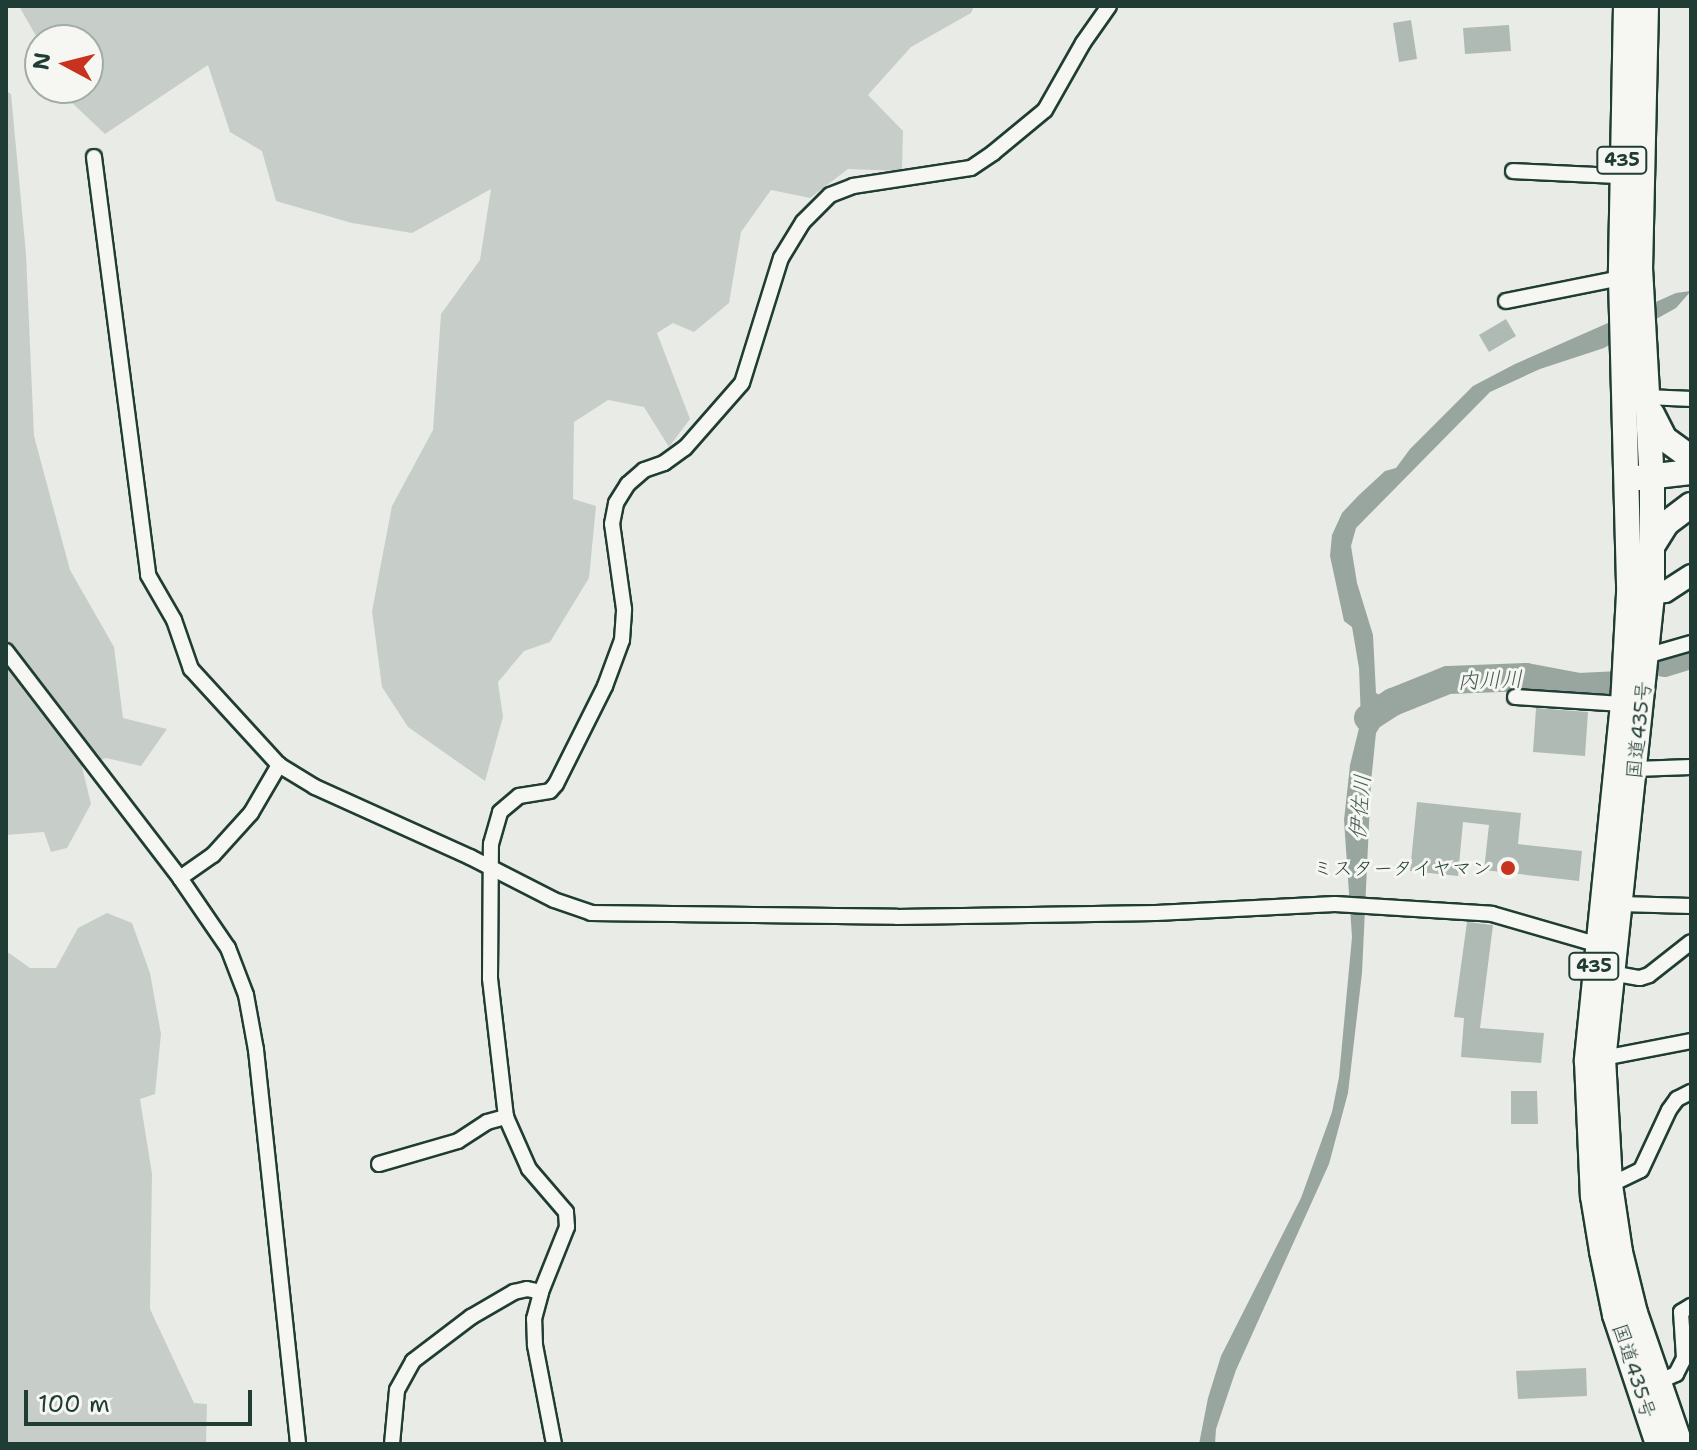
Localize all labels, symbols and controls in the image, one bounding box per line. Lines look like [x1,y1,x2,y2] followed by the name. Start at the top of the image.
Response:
[24,24,104,104] north arrow
[26,51,57,72] text: N
[1596,146,1648,174] road number: 435
[1457,666,1523,694] water label: 内川川
[1622,680,1656,780] street label: 国道435号
[1344,773,1376,841] water label: 伊佐川
[1312,856,1492,880] place label: ミスタータイヤマン
[1499,859,1517,877] marker: ミスタータイヤマン
[1568,952,1620,980] road number: 435
[1607,1321,1661,1421] street label: 国道435号
[28,1374,256,1424] scale bar
[38,1388,110,1420] text: 100 m

